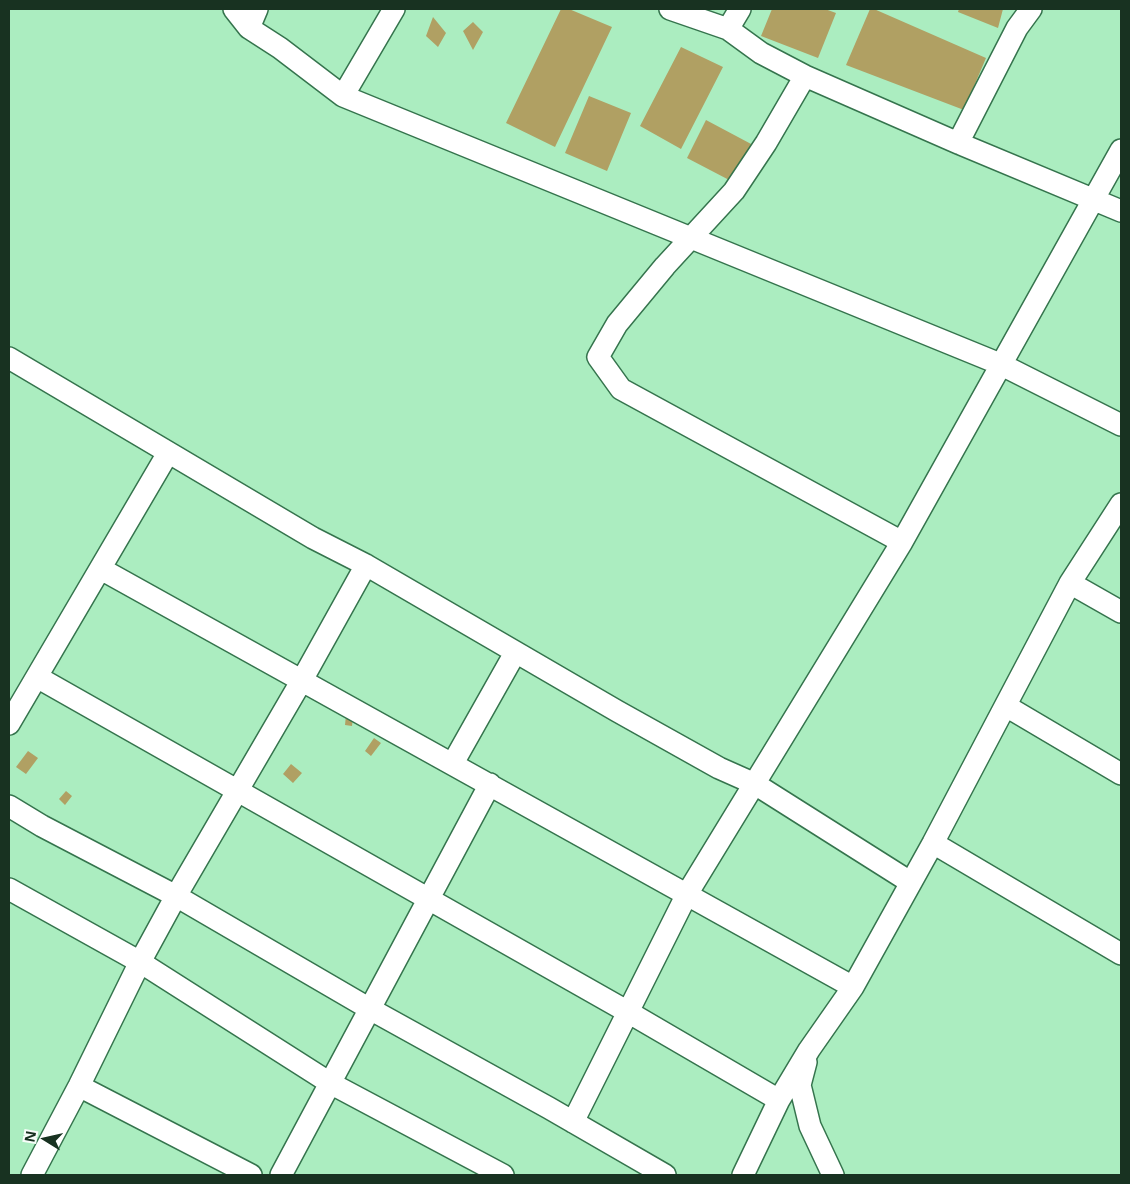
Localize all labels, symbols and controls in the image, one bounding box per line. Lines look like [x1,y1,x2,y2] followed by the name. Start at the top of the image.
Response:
[20,1114,70,1164] north arrow
[19,1129,40,1144] text: N

